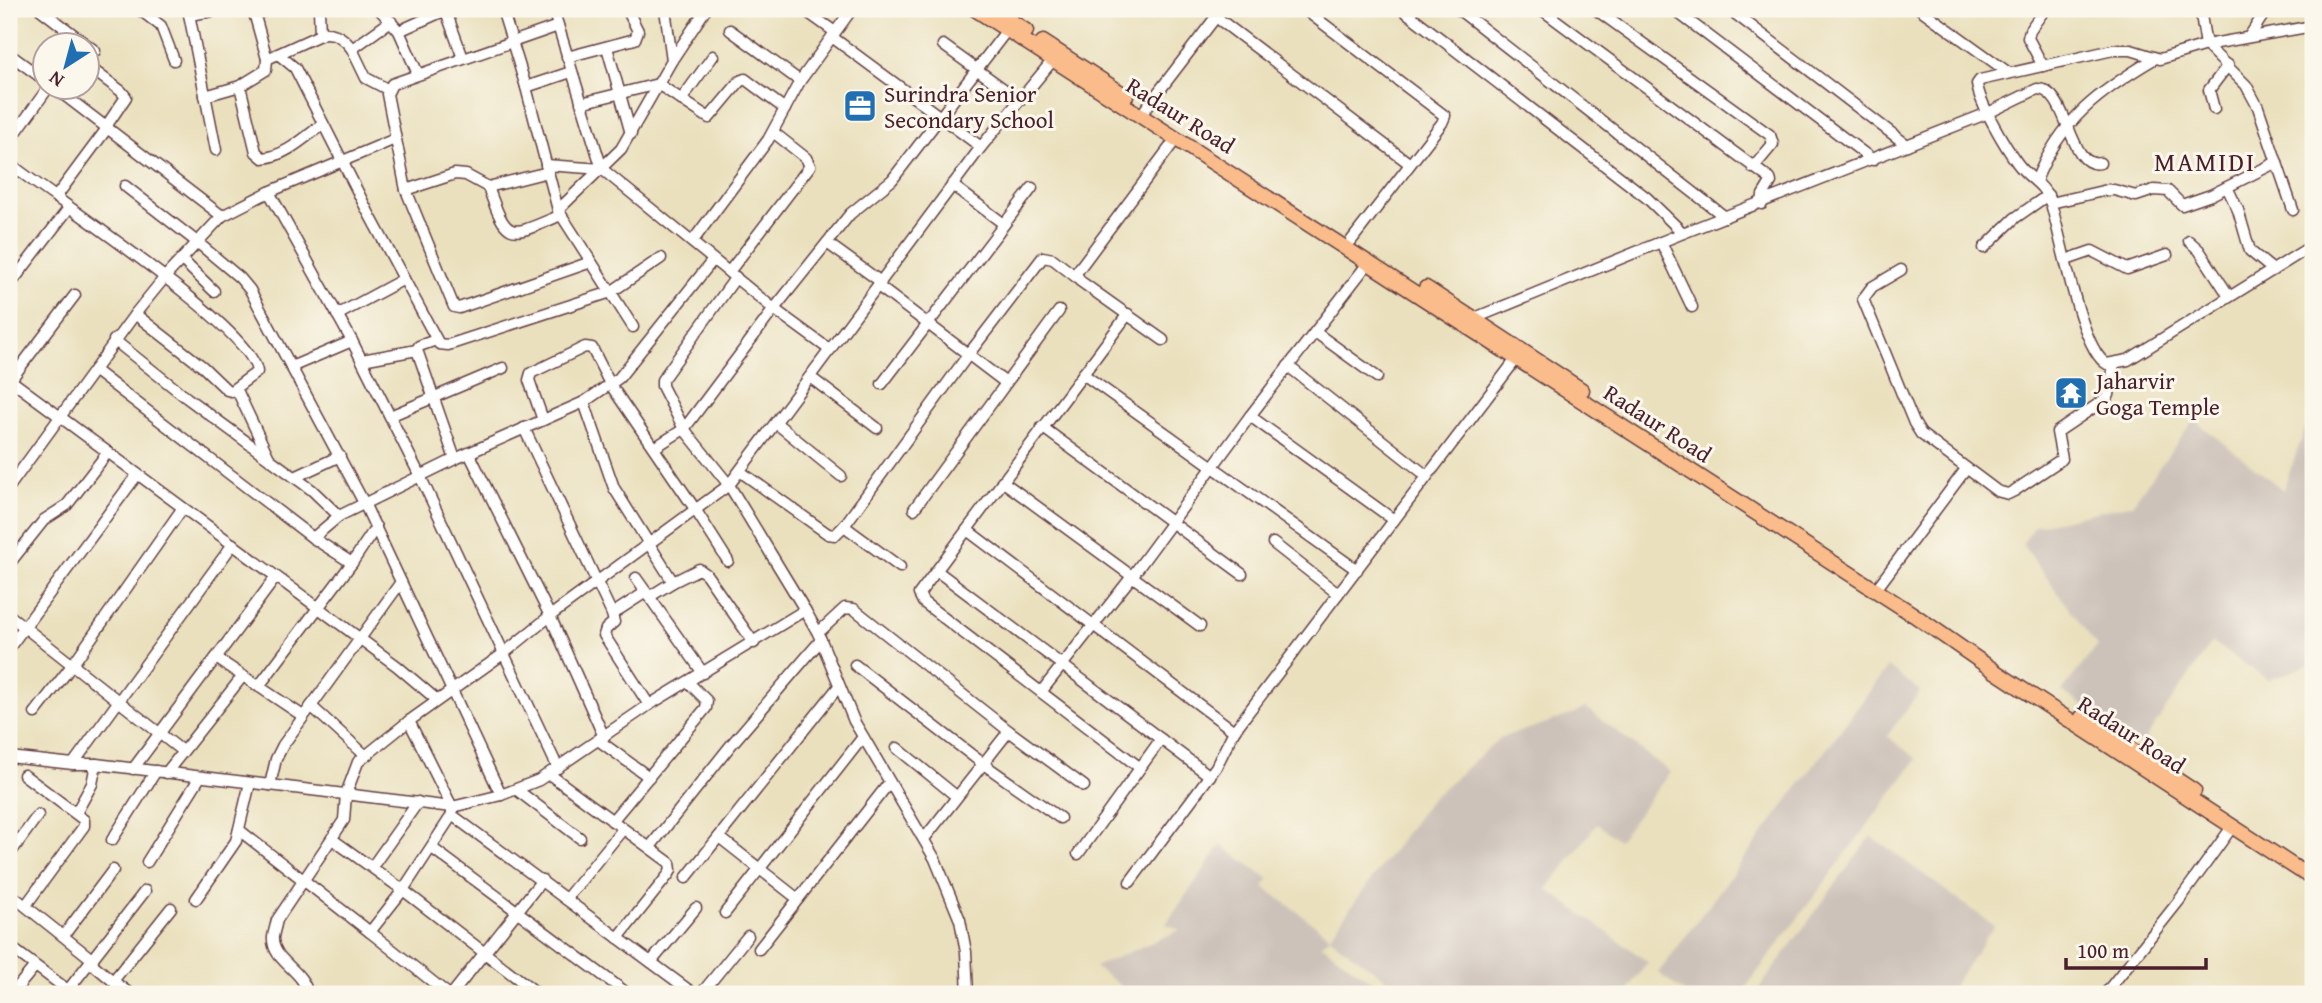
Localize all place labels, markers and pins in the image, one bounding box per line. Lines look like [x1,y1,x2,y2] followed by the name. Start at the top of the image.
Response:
[884,77,1054,136] place label: Surindra Senior Secondary School
[841,87,879,125] office icon: Surindra Senior Secondary School
[2093,364,2220,423] place label: Jaharvir Goga Temple
[2052,374,2090,412] temple icon: Jaharvir Goga Temple

